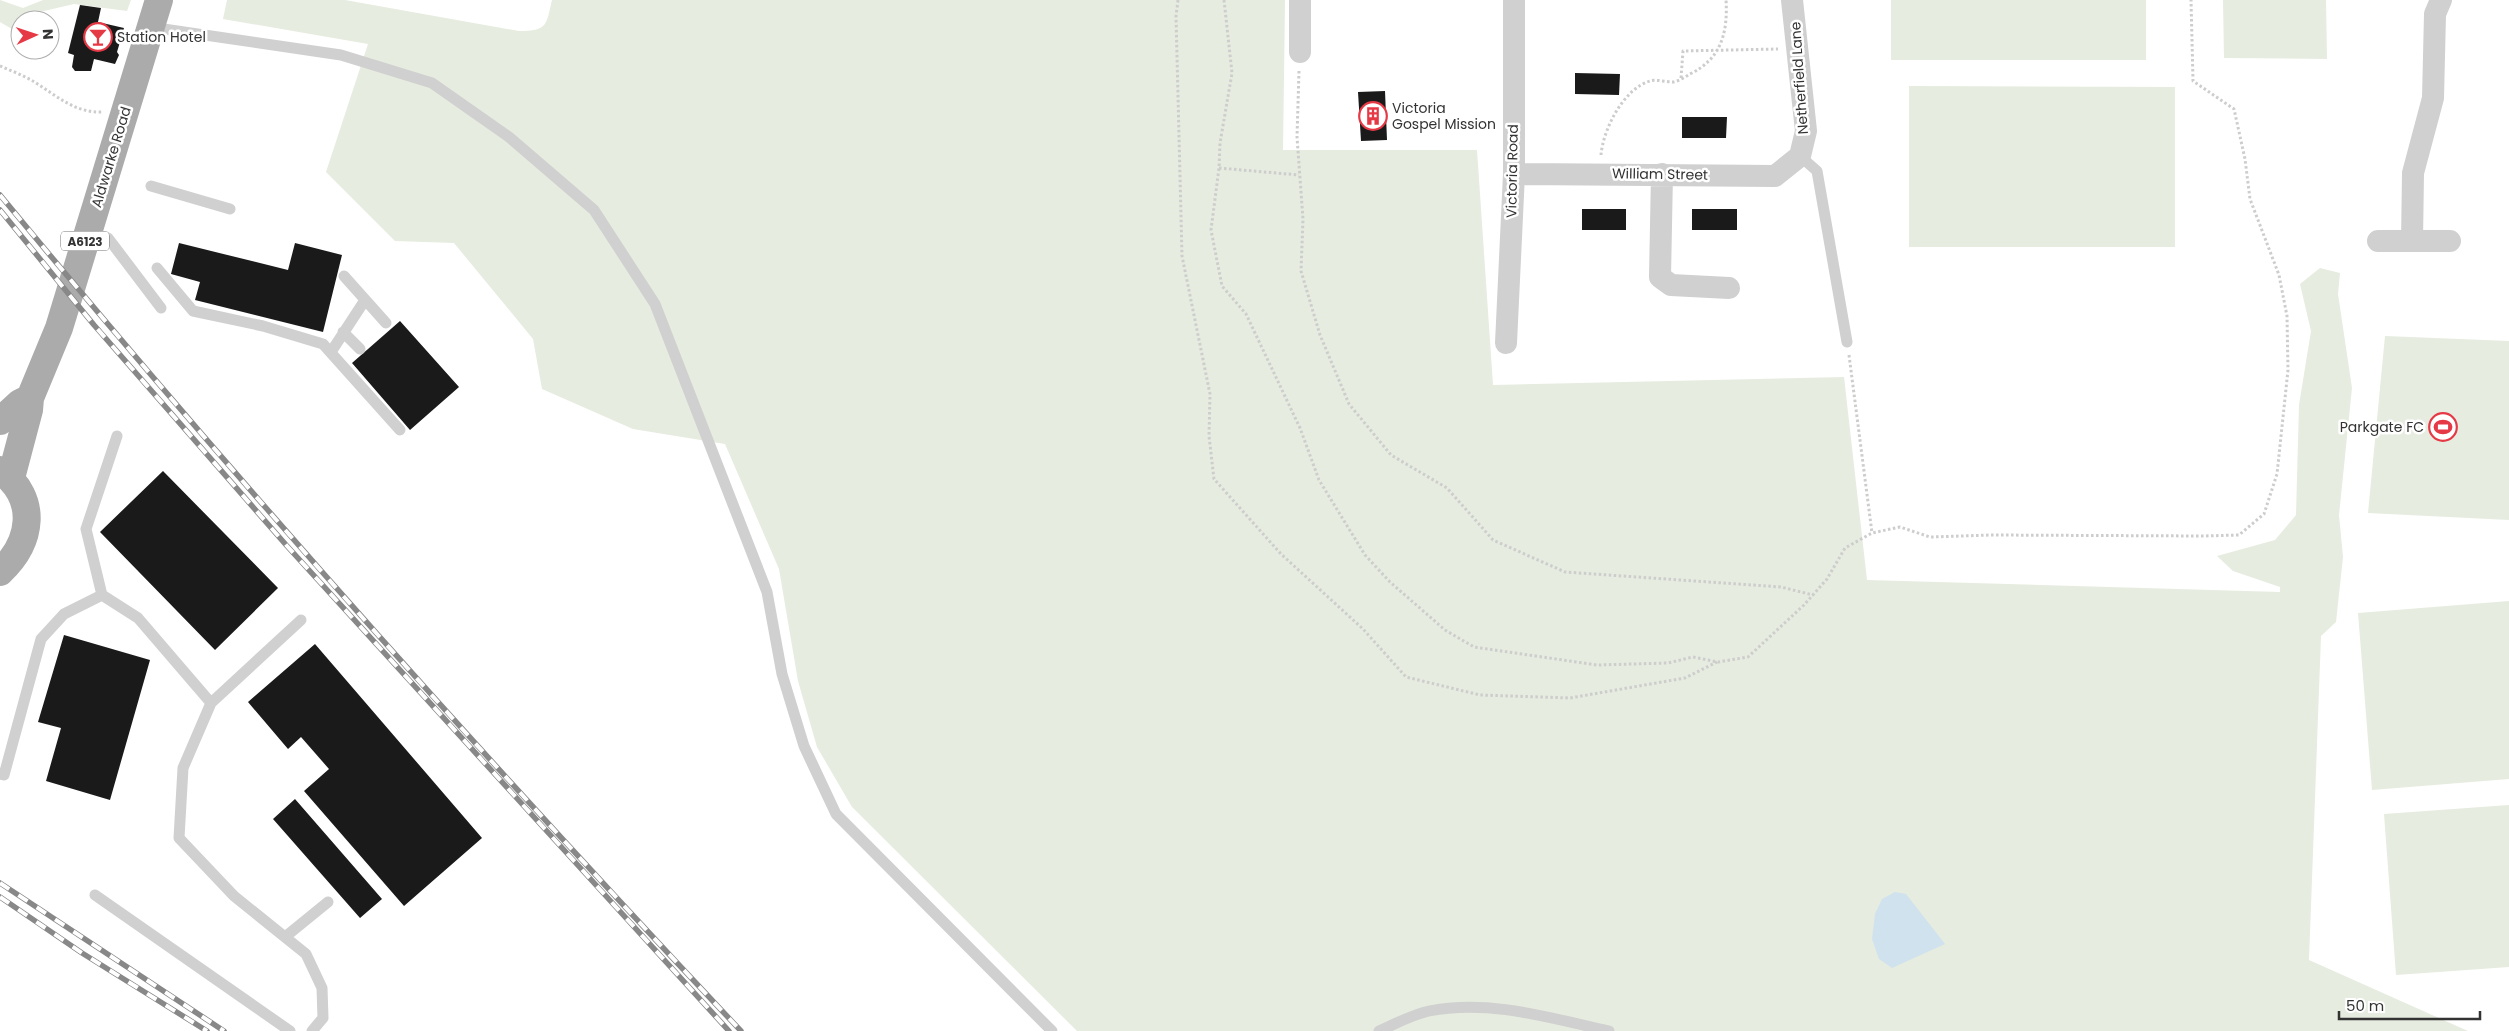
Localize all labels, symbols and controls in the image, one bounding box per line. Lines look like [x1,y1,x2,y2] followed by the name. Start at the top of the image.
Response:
[10,10,60,60] north arrow
[1785,21,1813,135] street label: Netherfield Lane
[83,22,113,52] bar icon: Station Hotel
[117,27,206,47] place label: Station Hotel
[38,29,58,40] text: N
[1392,98,1496,134] place label: Victoria Gospel Mission
[1358,101,1388,131] building icon: Victoria Gospel Mission
[86,104,136,210] street label: Aldwarke Road
[1501,124,1523,218] street label: Victoria Road
[1612,163,1708,185] street label: William Street
[61,232,109,250] road number: A6123
[2428,412,2458,442] sports icon: Parkgate FC
[2340,417,2424,437] place label: Parkgate FC
[2339,988,2480,1020] scale bar
[2346,995,2384,1016] text: 50 m

